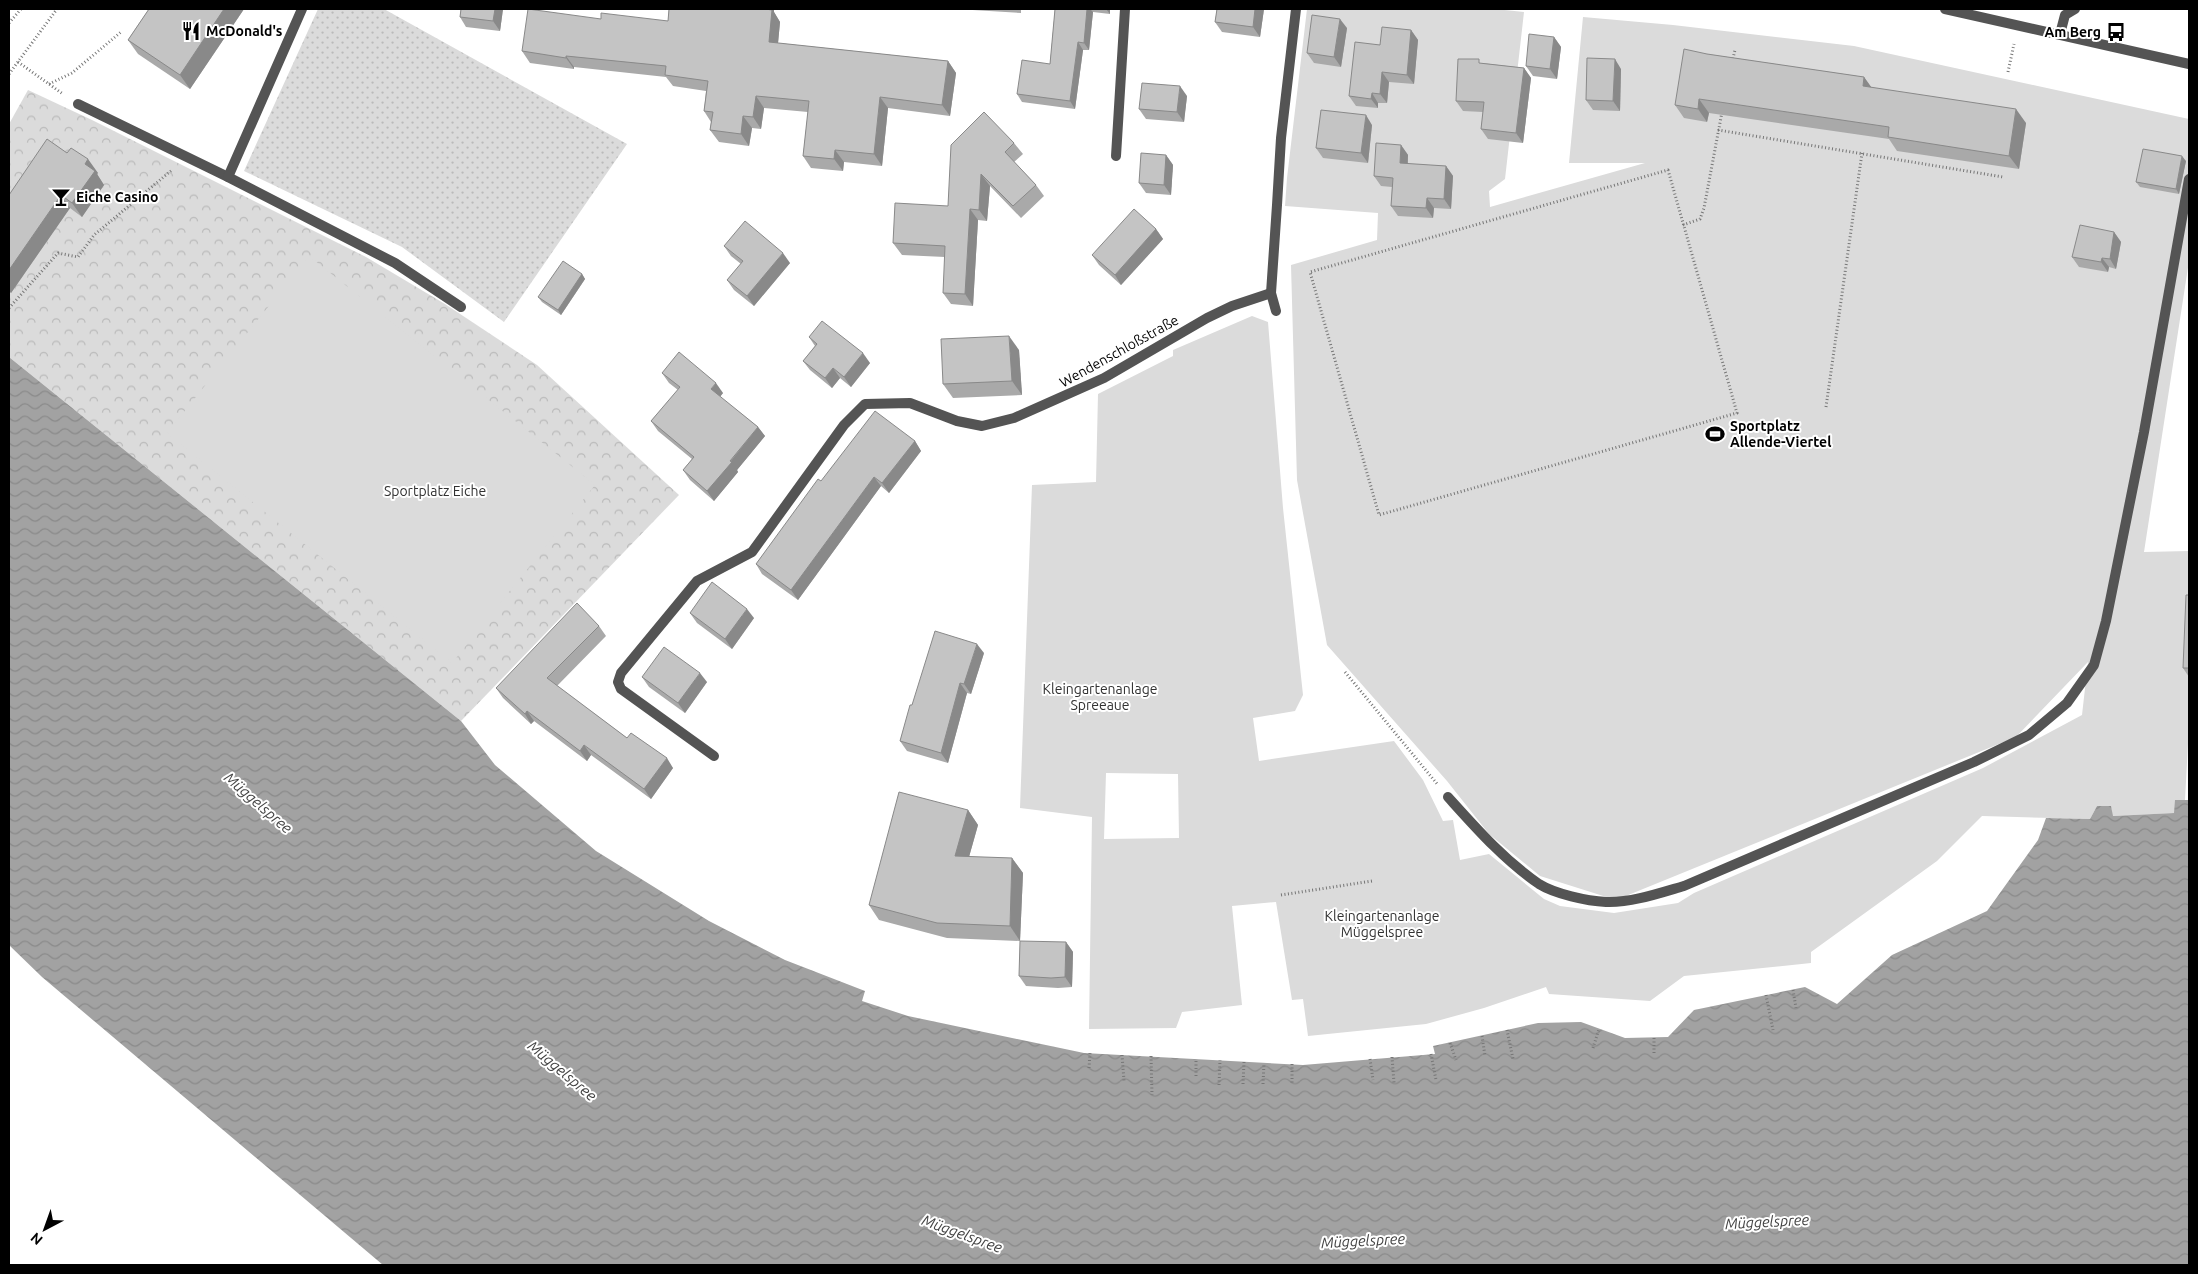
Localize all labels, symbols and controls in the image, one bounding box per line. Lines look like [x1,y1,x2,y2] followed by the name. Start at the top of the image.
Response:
[180,20,202,42] restaurant icon: McDonald's
[2105,21,2127,43] bus stop icon: Am Berg
[206,23,283,39] place label: McDonald's
[2045,24,2101,40] place label: Am Berg
[50,186,72,208] bar icon: Eiche Casino
[76,189,158,205] place label: Eiche Casino
[1057,312,1181,390] street label: Wendenschloßstraße
[1730,418,1831,450] place label: Sportplatz Allende-Viertel
[1704,423,1726,445] sports icon: Sportplatz Allende-Viertel
[384,483,486,499] park label: Sportplatz Eiche
[1043,681,1157,713] park label: Kleingartenanlage Spreeaue
[221,769,296,837] water label: Müggelspree
[1325,908,1439,940] park label: Kleingartenanlage Müggelspree
[525,1037,600,1104] water label: Müggelspree
[20,1204,70,1254] north arrow
[920,1211,1005,1256] water label: Müggelspree
[1725,1211,1810,1232] water label: Müggelspree
[27,1229,46,1248] text: N
[1321,1230,1406,1251] water label: Müggelspree

